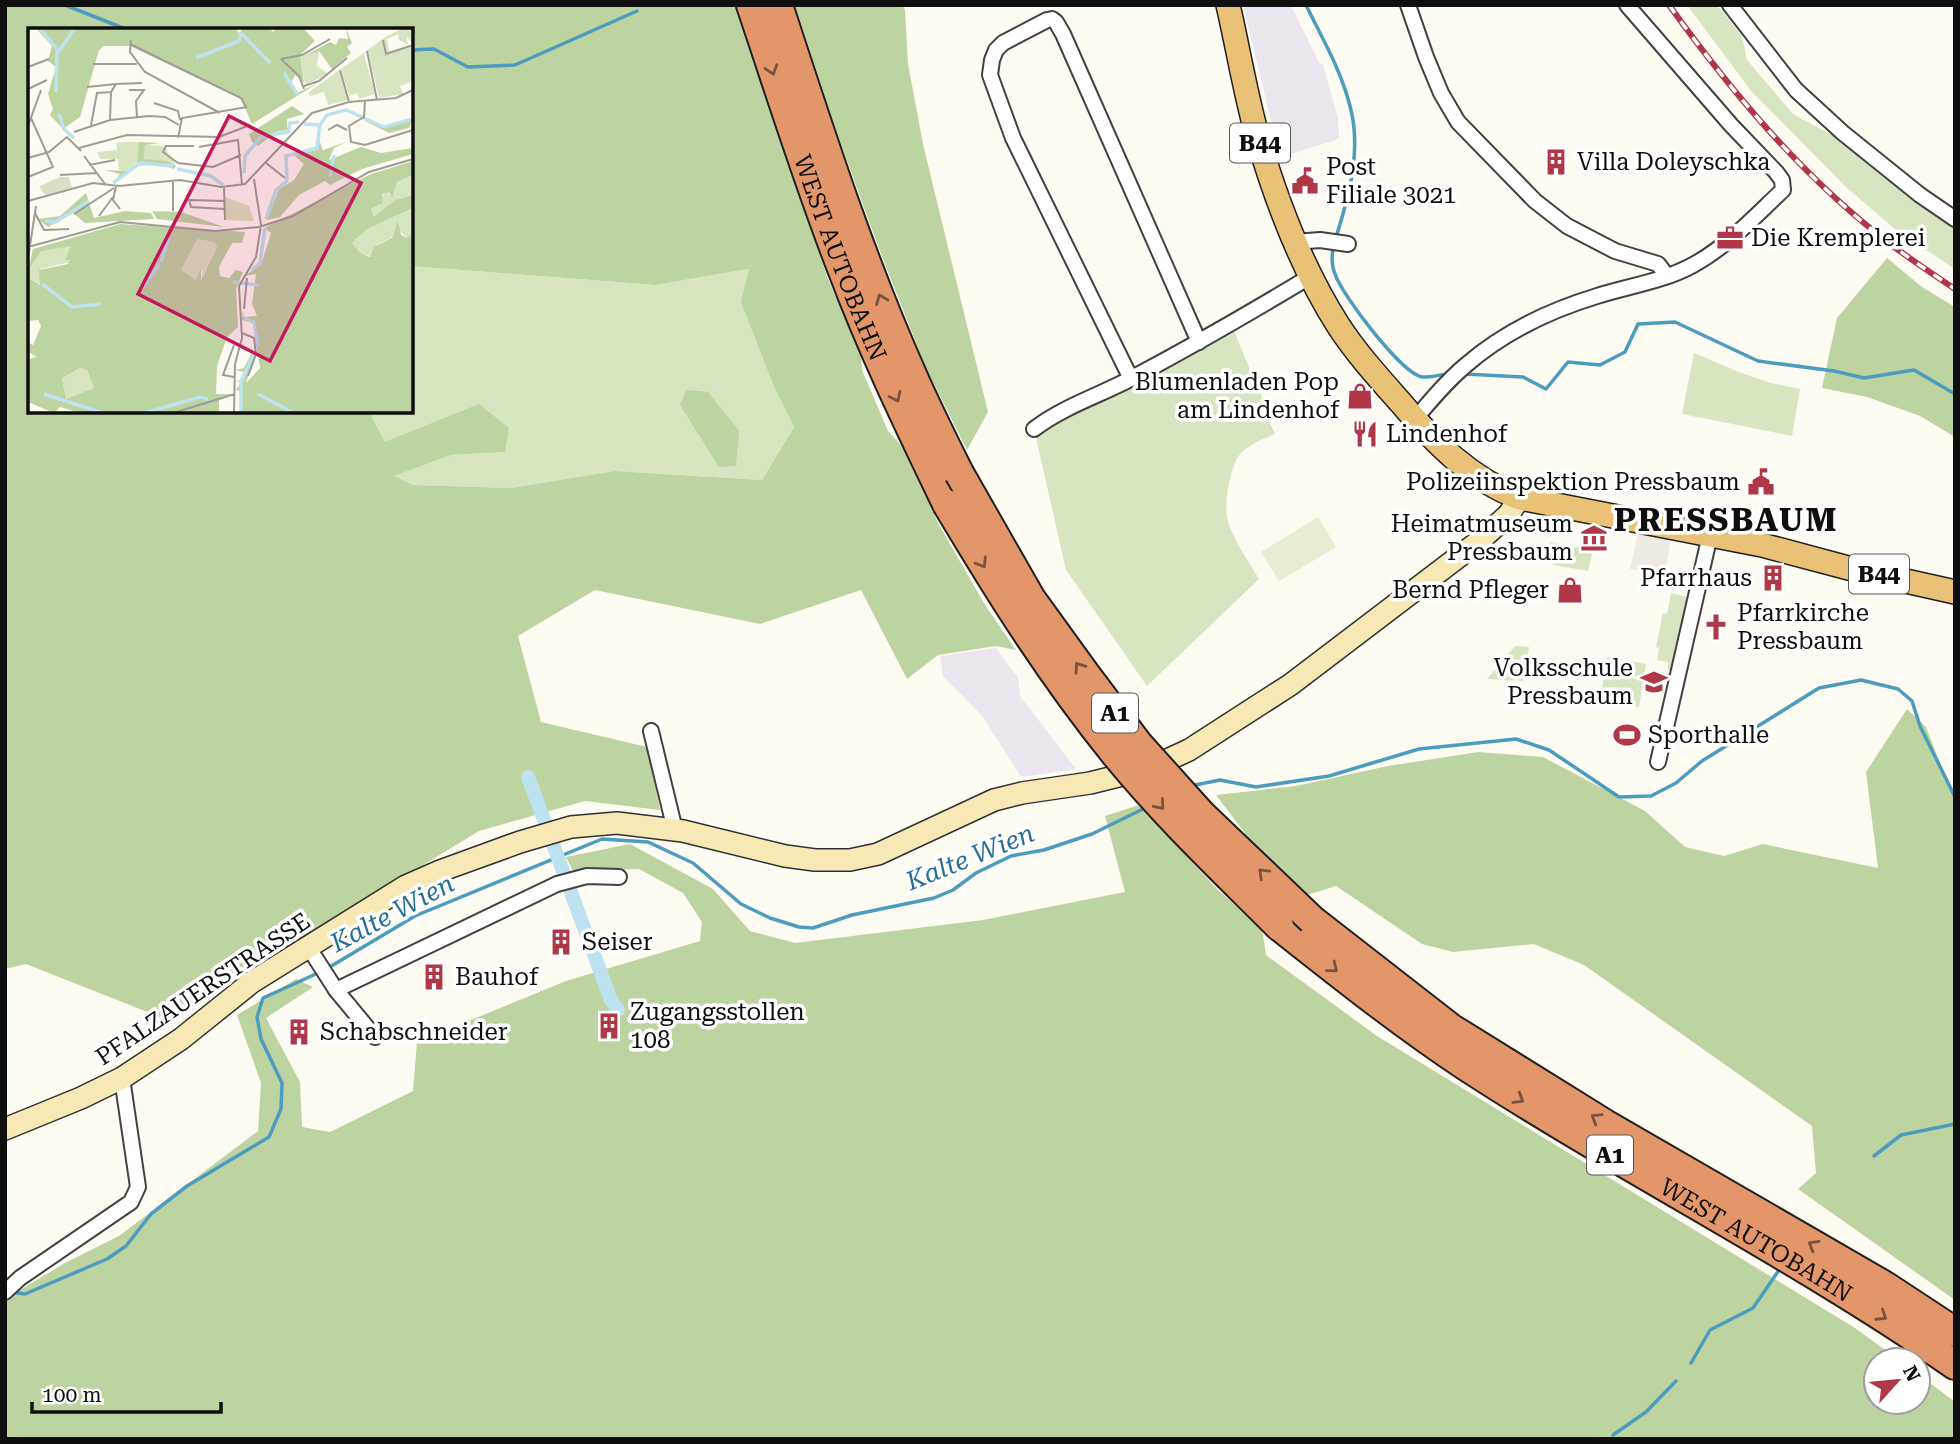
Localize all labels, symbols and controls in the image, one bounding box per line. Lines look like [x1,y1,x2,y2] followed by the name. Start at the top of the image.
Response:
[28,28,413,413] inset map
[764,64,779,76] one-way arrow
[1230,124,1290,162] road number: B44
[1541,147,1571,177] building icon: Villa Doleyschka
[1577,148,1770,176] place label: Villa Doleyschka
[788,151,892,365] street label: WEST AUTOBAHN
[1326,153,1457,209] place label: Post Filiale 3021
[1290,166,1320,196] public building icon: Post Filiale 3021
[1715,223,1745,253] office icon: Die Kremplerei
[1751,224,1926,252] place label: Die Kremplerei
[876,293,890,305] one-way arrow
[1135,368,1340,424] place label: Blumenladen Pop am Lindenhof
[1345,381,1375,411] shop icon: Blumenladen Pop am Lindenhof
[888,390,902,402] one-way arrow
[1350,419,1380,449] restaurant icon: Lindenhof
[1386,420,1508,448] place label: Lindenhof
[1746,467,1776,497] public building icon: Polizeiinspektion Pressbaum
[1406,468,1740,496] place label: Polizeiinspektion Pressbaum
[1614,501,1838,539] district label: PRESSBAUM
[1391,510,1573,566] place label: Heimatmuseum Pressbaum
[1579,523,1609,553] museum icon: Heimatmuseum Pressbaum
[1849,554,1909,594] road number: B44
[974,555,987,568] one-way arrow
[1758,563,1788,593] building icon: Pfarrhaus
[1640,564,1752,592] place label: Pfarrhaus
[1555,575,1585,605] shop icon: Bernd Pfleger
[1392,576,1549,604] place label: Bernd Pfleger
[1737,599,1869,655] place label: Pfarrkirche Pressbaum
[1701,612,1731,642] church icon: Pfarrkirche Pressbaum
[1494,654,1633,710] place label: Volksschule Pressbaum
[1075,662,1087,675] one-way arrow
[1639,667,1669,697] school or university icon: Volksschule Pressbaum
[1092,694,1138,733] road number: A1
[1612,720,1642,750] sports icon: Sporthalle
[1648,721,1769,749] place label: Sporthalle
[1152,796,1164,809] one-way arrow
[901,818,1038,897] water label: Kalte Wien
[324,868,459,959] water label: Kalte Wien
[1258,868,1271,881] one-way arrow
[91,907,315,1071] street label: PFALZAUERSTRASSE
[546,927,576,957] building icon: Seiser
[582,928,653,956] place label: Seiser
[1325,960,1337,973] one-way arrow
[419,962,449,992] building icon: Bauhof
[455,963,539,991] place label: Bauhof
[630,998,805,1054] place label: Zugangsstollen 108
[594,1011,624,1041] building icon: Zugangsstollen 108
[284,1017,314,1047] building icon: Schabschneider
[320,1018,508,1046] place label: Schabschneider
[1511,1090,1524,1103] one-way arrow
[1590,1113,1603,1126] one-way arrow
[1587,1136,1633,1174] road number: A1
[1655,1173,1857,1308] street label: WEST AUTOBAHN
[1808,1240,1820,1253] one-way arrow
[1875,1308,1888,1321] one-way arrow
[1862,1346,1932,1416] north arrow
[1898,1362,1925,1386] text: N
[32,1370,220,1414] scale bar
[42,1383,102,1407] text: 100 m

